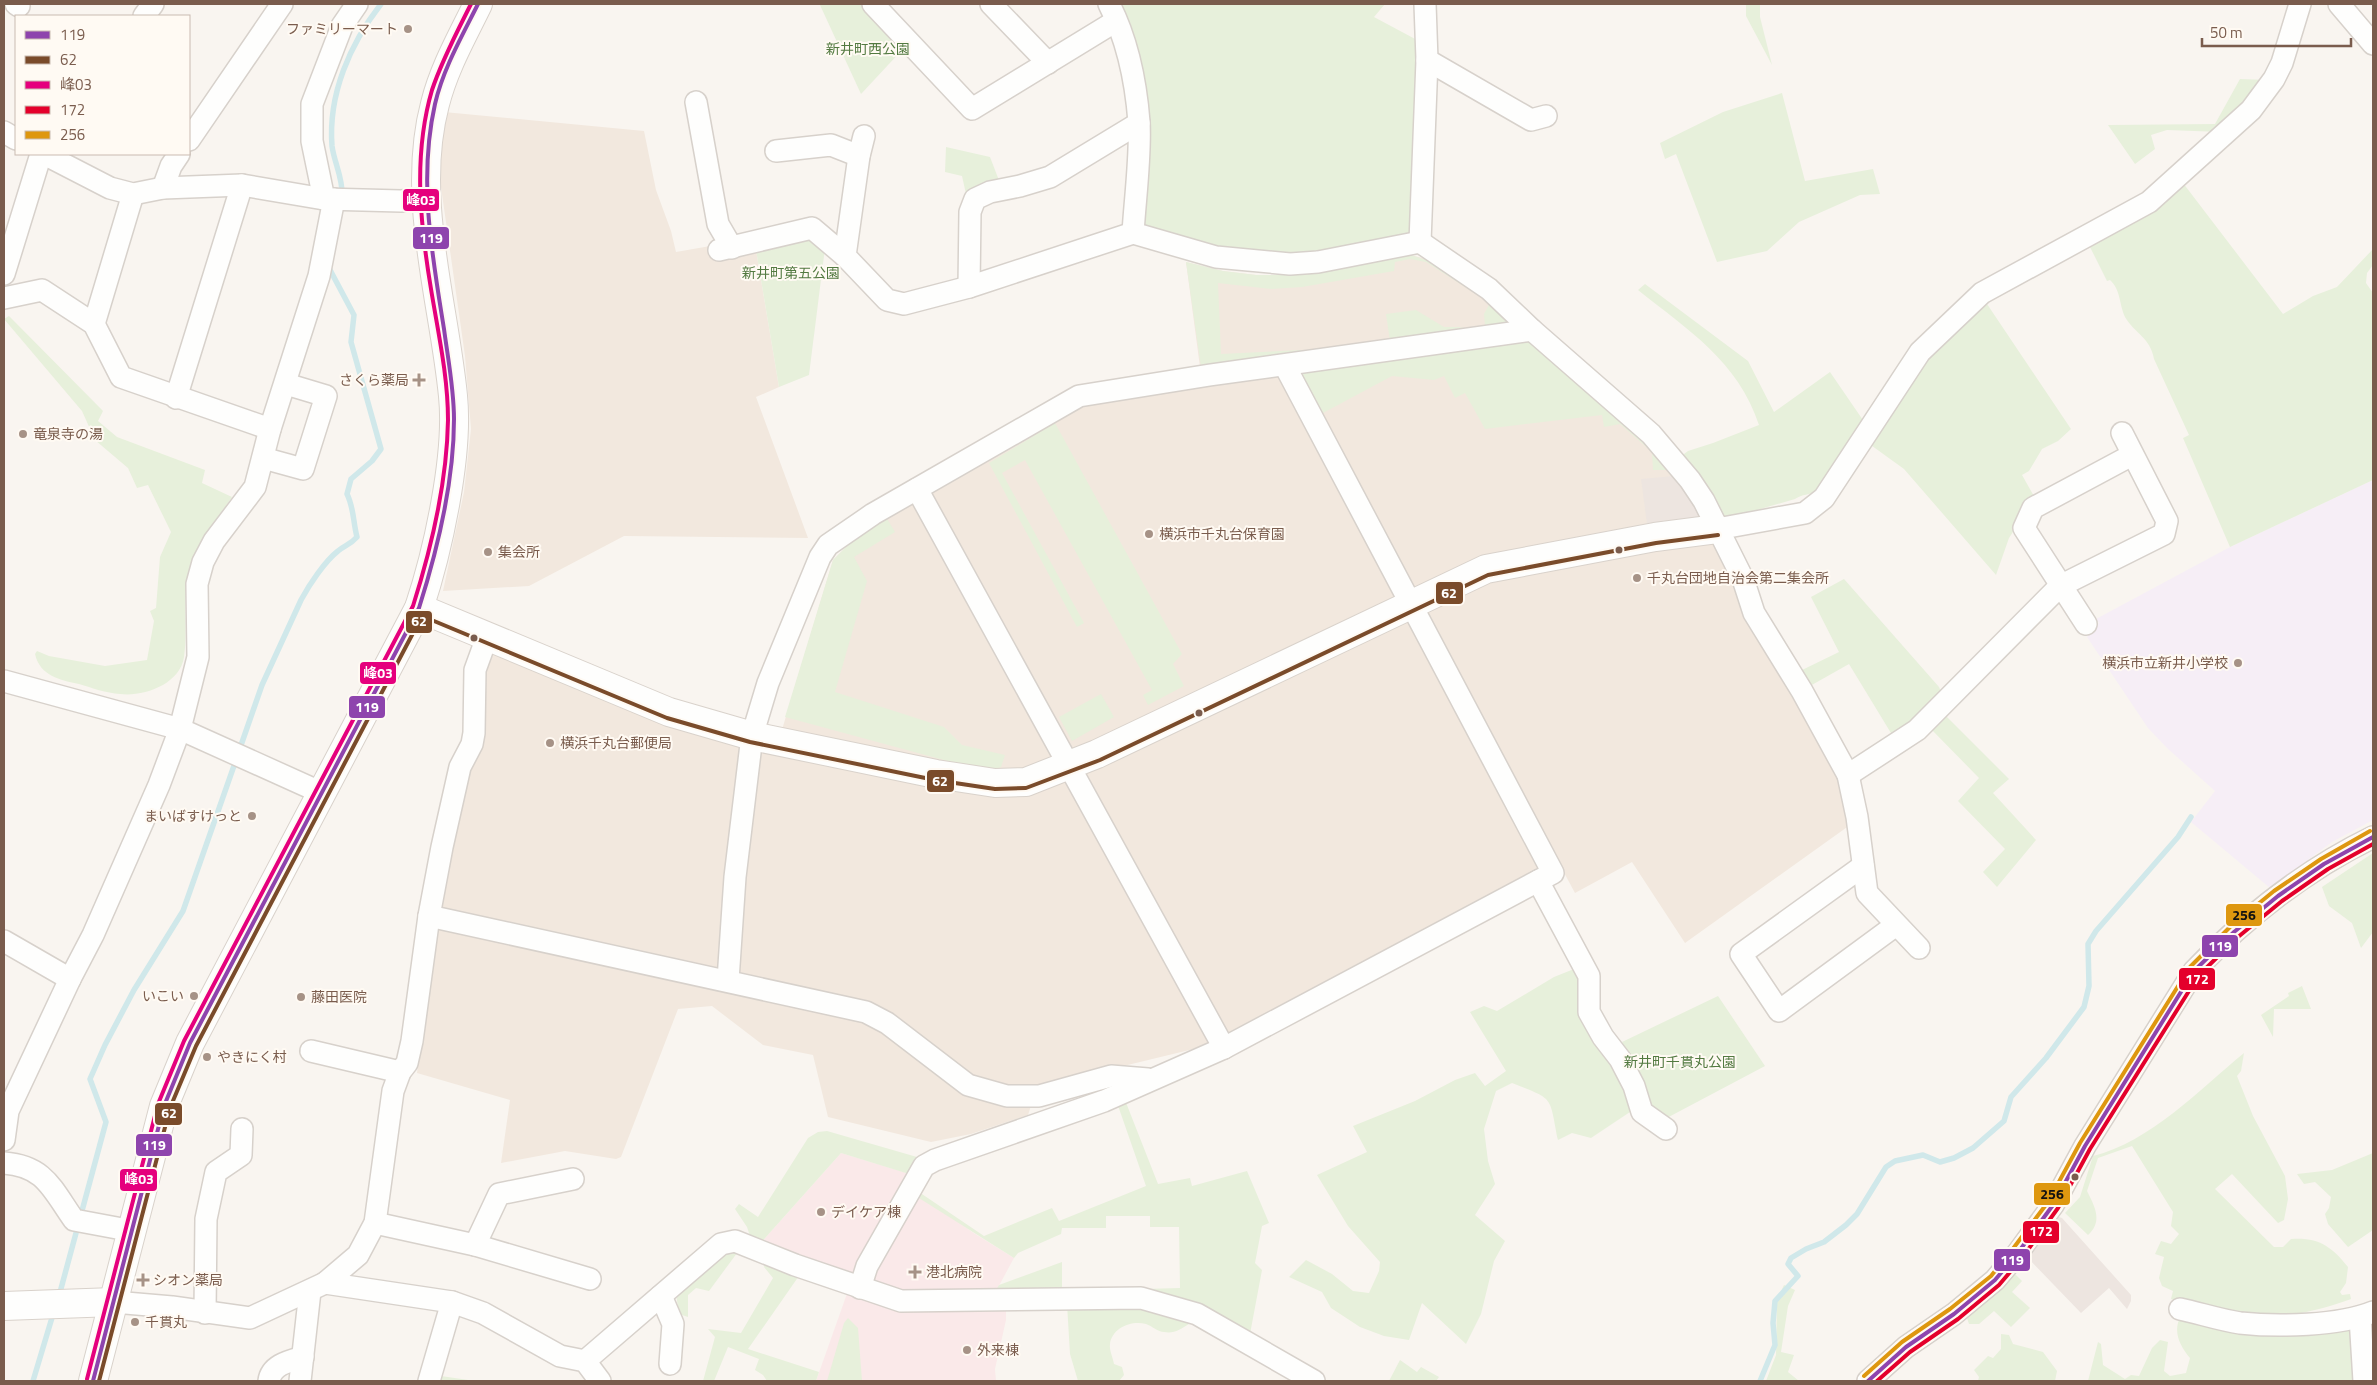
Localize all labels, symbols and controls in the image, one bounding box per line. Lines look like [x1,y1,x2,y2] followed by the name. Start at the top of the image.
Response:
[15,15,190,155] legend
[2202,15,2351,47] scale bar
[286,18,398,39] place label: ファミリーマート
[2210,21,2243,44] text: 50 m
[60,23,85,46] text: 119
[402,23,414,35] marker: ファミリーマート
[826,38,910,59] park label: 新井町西公園
[60,48,77,71] text: 62
[60,73,92,96] text: 峰03
[60,98,85,121] text: 172
[60,123,85,146] text: 256
[402,188,440,212] line badge: 峰03
[406,189,436,210] text: 峰03
[412,226,450,250] line badge: 119
[419,227,443,248] text: 119
[742,262,840,283] park label: 新井町第五公園
[339,369,409,390] place label: さくら薬局
[413,374,425,386] marker: さくら薬局
[33,423,103,444] place label: 竜泉寺の湯
[17,428,29,440] marker: 竜泉寺の湯
[1159,523,1285,544] place label: 横浜市千丸台保育園
[1143,528,1155,540] marker: 横浜市千丸台保育園
[498,541,540,562] place label: 集会所
[1614,545,1624,555] unlabelled marker
[482,546,494,558] marker: 集会所
[1647,567,1829,588] place label: 千丸台団地自治会第二集会所
[1631,572,1643,584] marker: 千丸台団地自治会第二集会所
[1435,581,1464,605] line badge: 62
[1441,582,1457,603] text: 62
[405,610,433,634] line badge: 62
[411,610,427,631] text: 62
[469,633,479,643] unlabelled marker
[2102,652,2228,673] place label: 横浜市立新井小学校
[2232,657,2244,669] marker: 横浜市立新井小学校
[359,661,397,685] line badge: 峰03
[363,662,393,683] text: 峰03
[348,695,386,719] line badge: 119
[355,696,379,717] text: 119
[1194,708,1204,718] unlabelled marker
[560,732,672,753] place label: 横浜千丸台郵便局
[544,737,556,749] marker: 横浜千丸台郵便局
[926,769,955,793] line badge: 62
[932,770,948,791] text: 62
[144,805,242,826] place label: まいばすけっと
[246,810,258,822] marker: まいばすけっと
[2225,903,2263,927] line badge: 256
[2232,904,2256,925] text: 256
[2201,934,2239,958] line badge: 119
[2208,935,2232,956] text: 119
[2178,967,2216,991] line badge: 172
[2185,968,2209,989] text: 172
[142,985,184,1006] place label: いこい
[311,986,367,1007] place label: 藤田医院
[188,990,200,1002] marker: いこい
[295,991,307,1003] marker: 藤田医院
[217,1046,287,1067] place label: やきにく村
[201,1051,213,1063] marker: やきにく村
[1624,1051,1736,1072] park label: 新井町千貫丸公園
[154,1102,183,1126] line badge: 62
[161,1102,177,1123] text: 62
[135,1133,173,1157] line badge: 119
[142,1134,166,1155] text: 119
[119,1168,158,1192] line badge: 峰03
[124,1168,154,1189] text: 峰03
[2070,1172,2080,1182] unlabelled marker
[2033,1182,2071,1206] line badge: 256
[2040,1183,2064,1204] text: 256
[831,1201,901,1222] place label: デイケア棟
[815,1206,827,1218] marker: デイケア棟
[2022,1220,2060,1244] line badge: 172
[2029,1220,2053,1241] text: 172
[1993,1248,2031,1272] line badge: 119
[2000,1249,2024,1270] text: 119
[926,1261,982,1282] place label: 港北病院
[908,1265,922,1279] marker: 港北病院
[153,1269,223,1290] place label: シオン薬局
[137,1274,149,1286] marker: シオン薬局
[145,1311,187,1332] place label: 千貫丸
[129,1316,141,1328] marker: 千貫丸
[977,1339,1019,1360] place label: 外来棟
[961,1344,973,1356] marker: 外来棟

